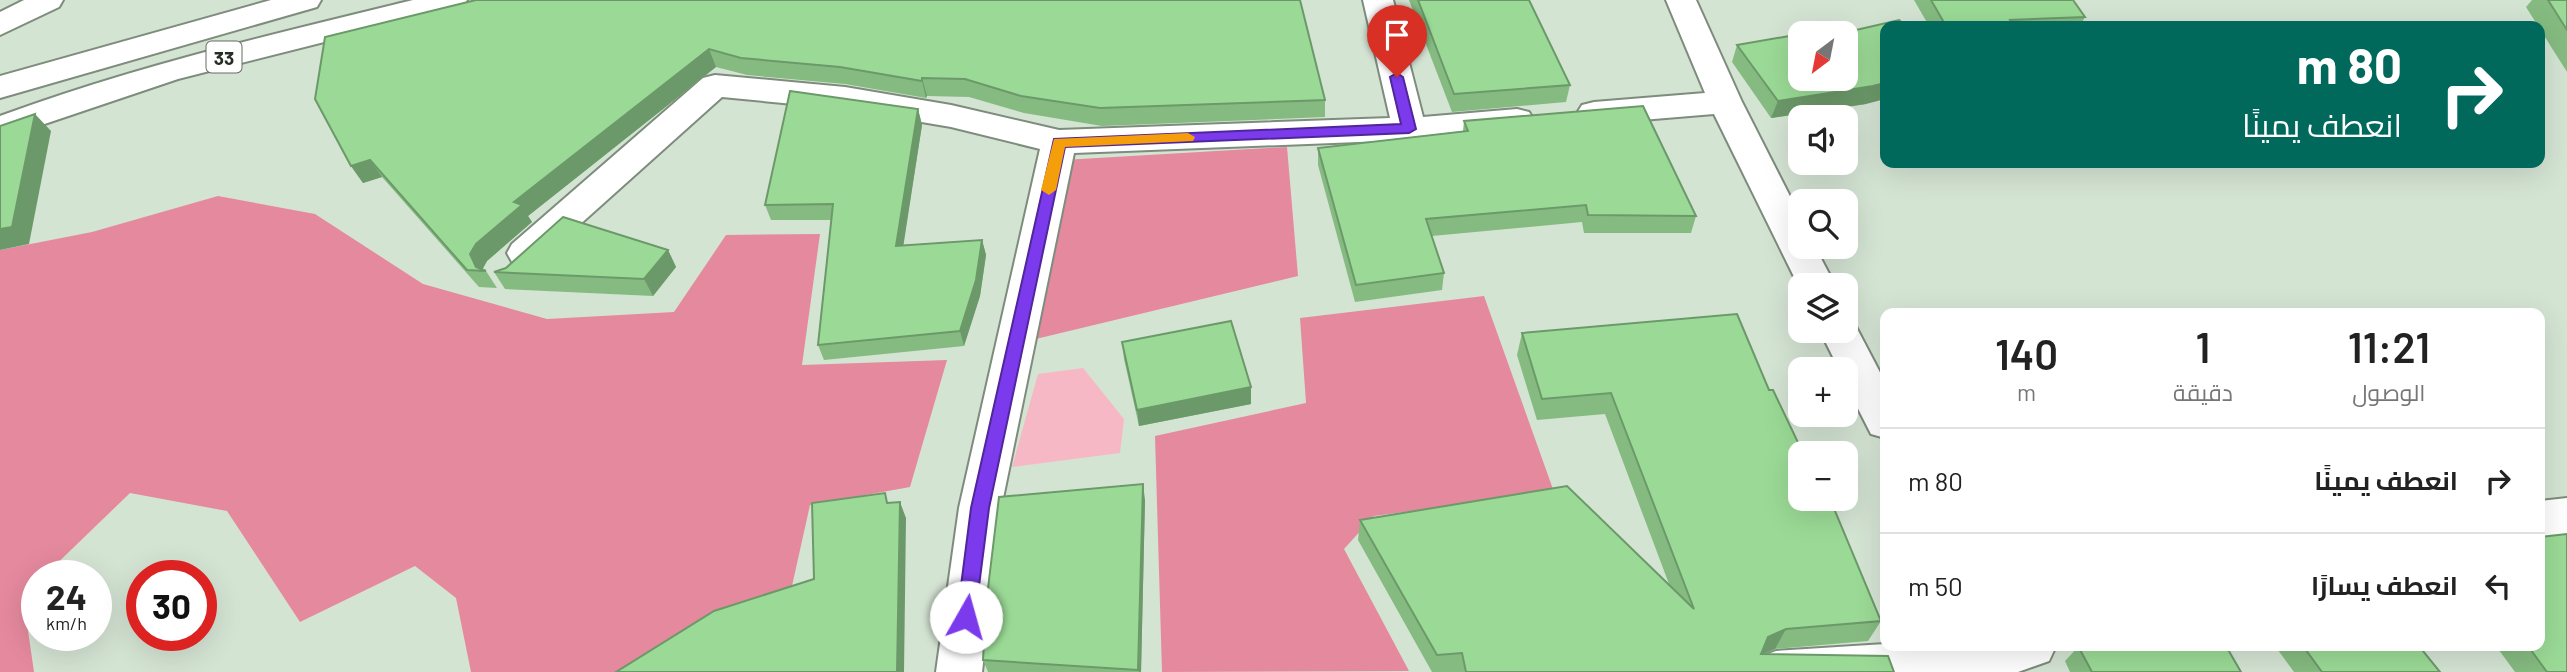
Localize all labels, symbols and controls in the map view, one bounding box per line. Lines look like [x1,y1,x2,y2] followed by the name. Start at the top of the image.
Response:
[1367,5,1427,77] pin
[1378,16,1416,54] icon: arrive
[1788,21,1858,91] north arrow
[1788,21,1858,511] map controls
[2297,35,2402,94] text: 80 m
[206,41,242,72] road number: 33
[2426,49,2517,140] icon: right
[1788,105,1858,175] button: sound
[2242,105,2402,143] text: انعطف يمينًا
[1788,189,1858,259] button: search
[1788,273,1858,343] button: layers
[2196,321,2210,371] text: 1
[2348,321,2430,371] text: 11:21
[1995,328,2058,378] text: 140
[1788,357,1858,427] button: +
[2017,378,2036,406] text: m
[2173,378,2233,406] text: دقيقة
[2352,378,2426,406] text: الوصول
[1788,441,1858,511] button: −
[2479,462,2517,500] icon: right
[2314,464,2458,495] text: انعطف يمينًا
[1908,465,1963,496] text: 80 m
[126,560,217,651] speed limit sign: 30
[2479,567,2517,605] icon: left
[2311,569,2458,600] text: انعطف يسارًا
[1908,570,1963,601] text: 50 m
[46,575,87,617] text: 24
[929,580,1003,654] position arrow
[46,612,87,634] text: km/h

